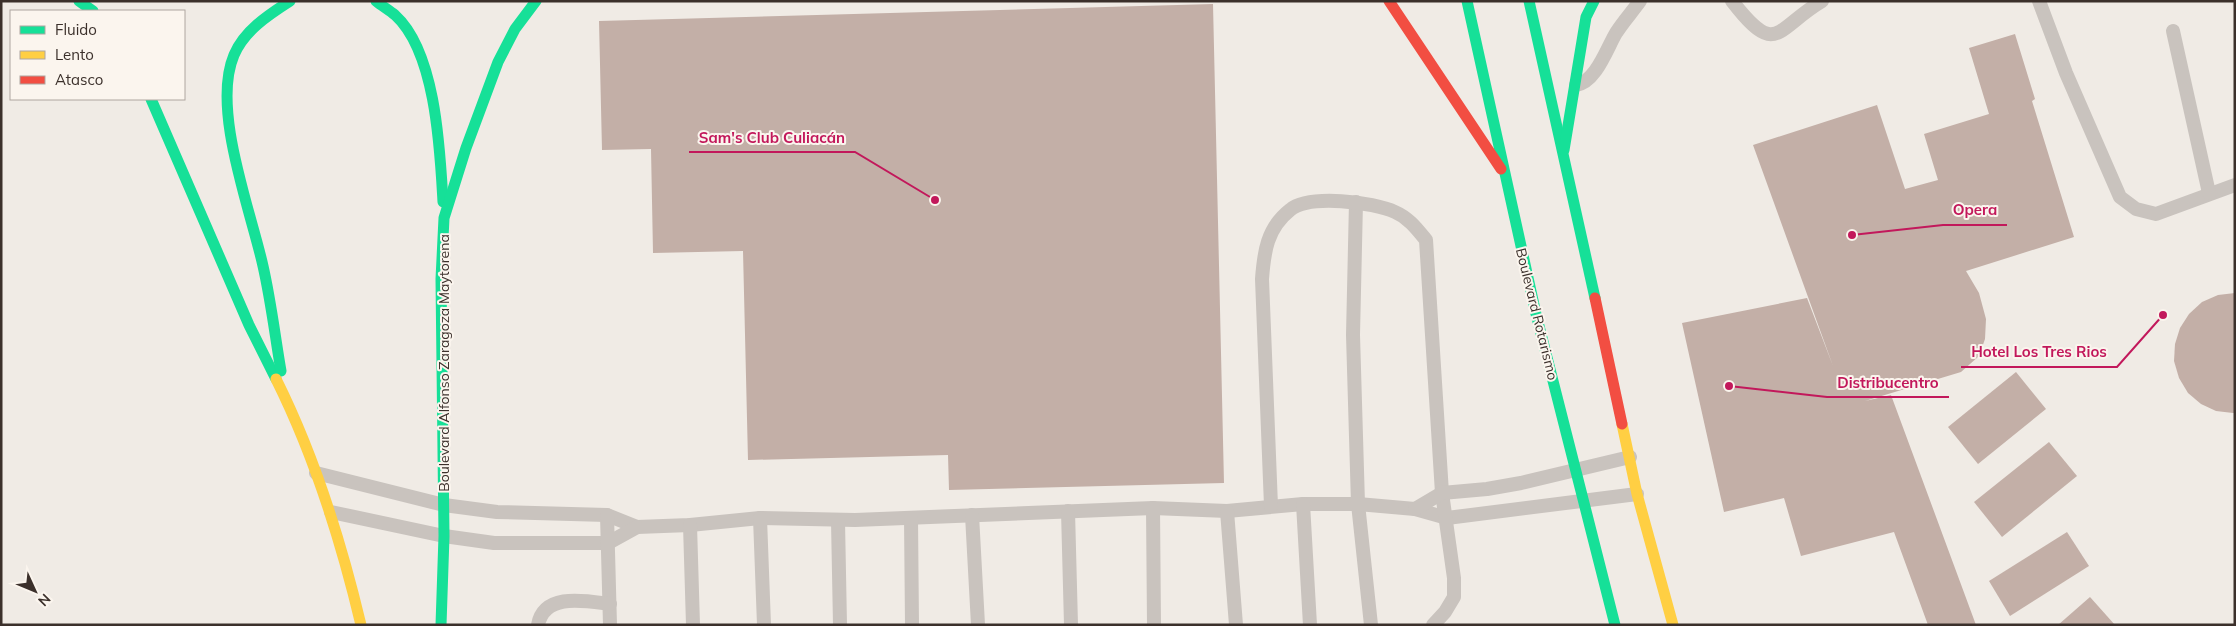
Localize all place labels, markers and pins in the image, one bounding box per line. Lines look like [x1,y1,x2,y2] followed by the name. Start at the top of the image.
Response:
[689,122,855,152] callout: Sam's Club Culiacán
[1943,195,2007,225] callout: Opera
[1961,337,2117,367] callout: Hotel Los Tres Rios
[1827,367,1949,397] callout: Distribucentro

